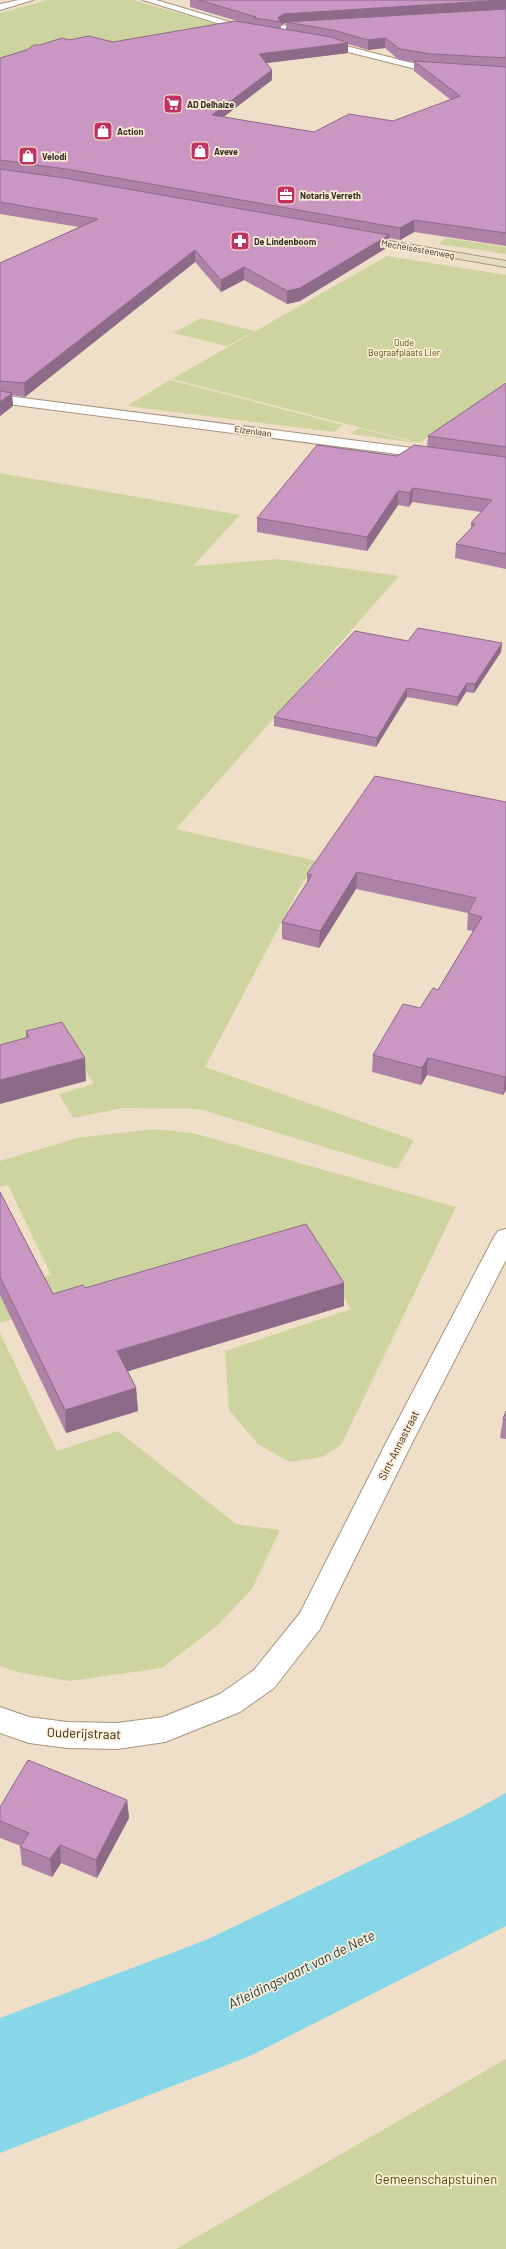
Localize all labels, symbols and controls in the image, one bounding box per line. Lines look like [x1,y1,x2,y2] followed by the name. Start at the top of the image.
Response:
[162,93,184,115] supermarket icon: AD Delhaize
[187,99,234,110] place label: AD Delhaize
[92,120,114,142] shop icon: Action
[117,126,143,137] place label: Action
[189,140,211,162] shop icon: Aveve
[17,145,39,167] shop icon: Velodi
[214,146,238,157] place label: Aveve
[42,151,67,162] place label: Velodi
[275,184,297,206] office icon: Notaris Verreth
[300,190,361,201] place label: Notaris Verreth
[229,230,251,252] pharmacy icon: De Lindenboom
[254,236,317,247] place label: De Lindenboom
[380,237,456,261] street label: Mechelsesteenweg
[368,337,441,358] park label: Oude Begraafplaats Lier
[234,423,272,439] street label: Elzenlaan
[375,1408,421,1482] street label: Sint-Annastraat
[47,1724,121,1742] street label: Ouderijstraat
[225,1926,377,2012] water label: Afleidingsvaart van de Nete
[375,2171,497,2187] park label: Gemeenschapstuinen

